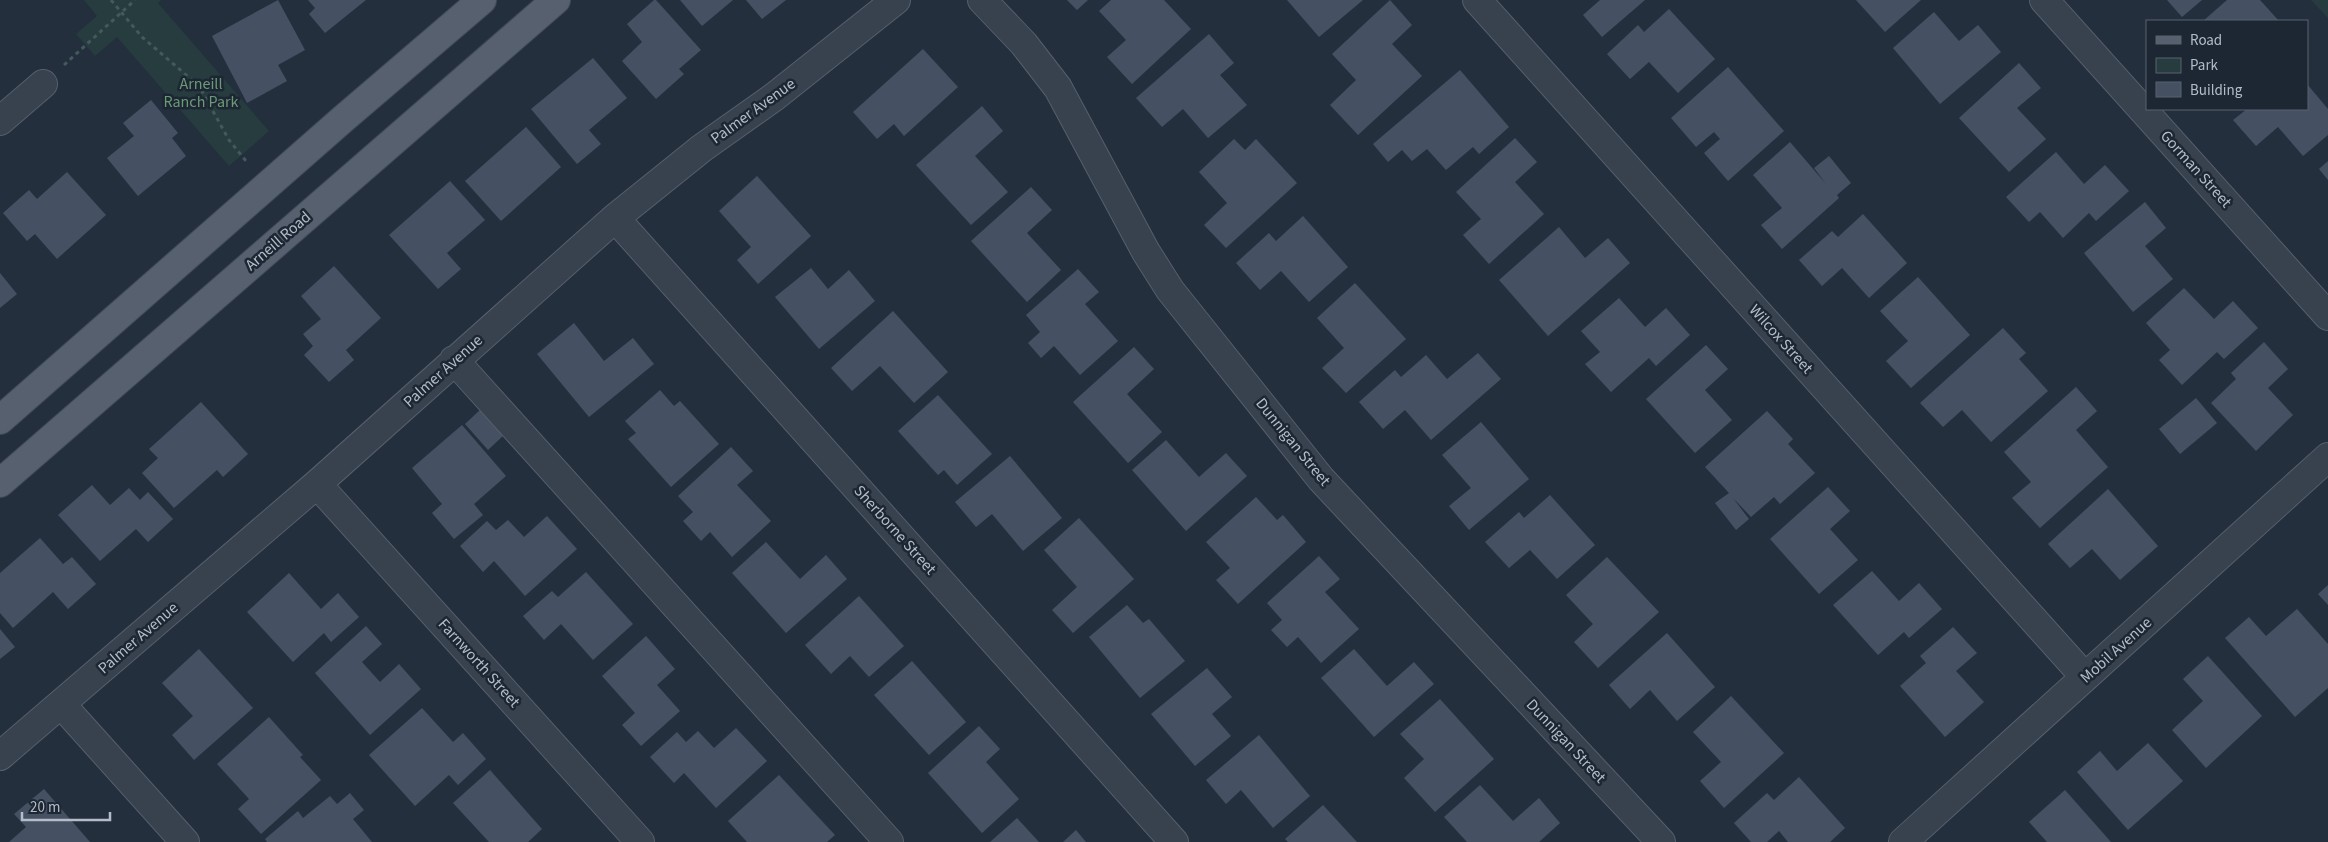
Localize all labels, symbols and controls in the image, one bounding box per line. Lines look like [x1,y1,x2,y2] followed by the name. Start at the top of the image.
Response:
[2146,20,2308,110] legend
[2190,30,2222,51] text: Road
[2190,55,2219,76] text: Park
[164,73,239,113] park label: Arneill Ranch Park
[706,73,800,149] street label: Palmer Avenue
[2190,80,2243,101] text: Building
[2155,125,2237,213] street label: Gorman Street
[240,206,316,276] street label: Arneill Road
[1744,300,1818,379] street label: Wilcox Street
[399,329,487,413] street label: Palmer Avenue
[1251,393,1336,491] street label: Dunnigan Street
[849,480,942,580] street label: Sherborne Street
[93,597,183,679] street label: Palmer Avenue
[2075,612,2157,688] street label: Mobil Avenue
[433,614,525,713] street label: Farnworth Street
[1521,694,1611,788] street label: Dunnigan Street
[22,790,110,822] scale bar
[30,797,60,818] text: 20 m

